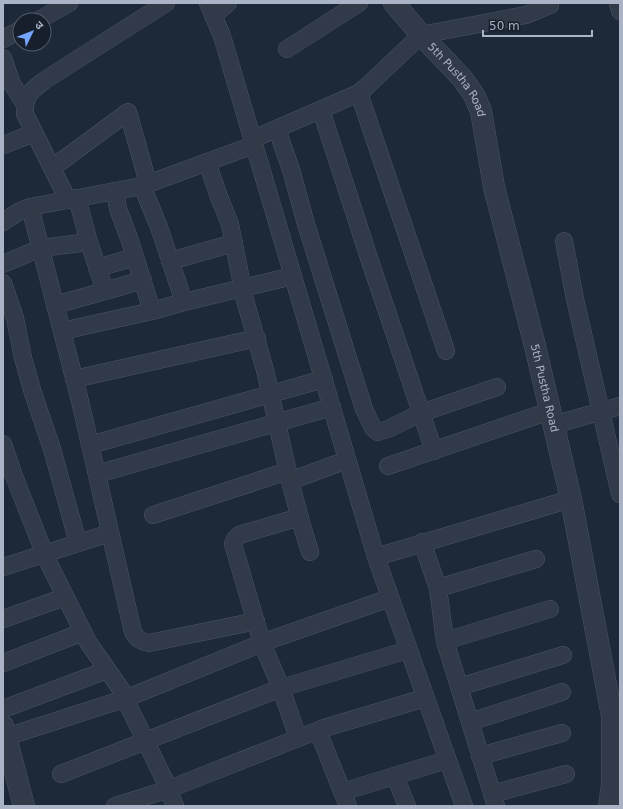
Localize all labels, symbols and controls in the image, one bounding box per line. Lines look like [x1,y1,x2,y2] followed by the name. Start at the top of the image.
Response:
[12,12,52,52] north arrow
[483,12,592,38] scale bar
[32,19,46,33] text: उ
[489,19,520,33] text: 50 m
[425,40,488,118] street label: 5th Pustha Road
[528,343,561,433] street label: 5th Pustha Road

